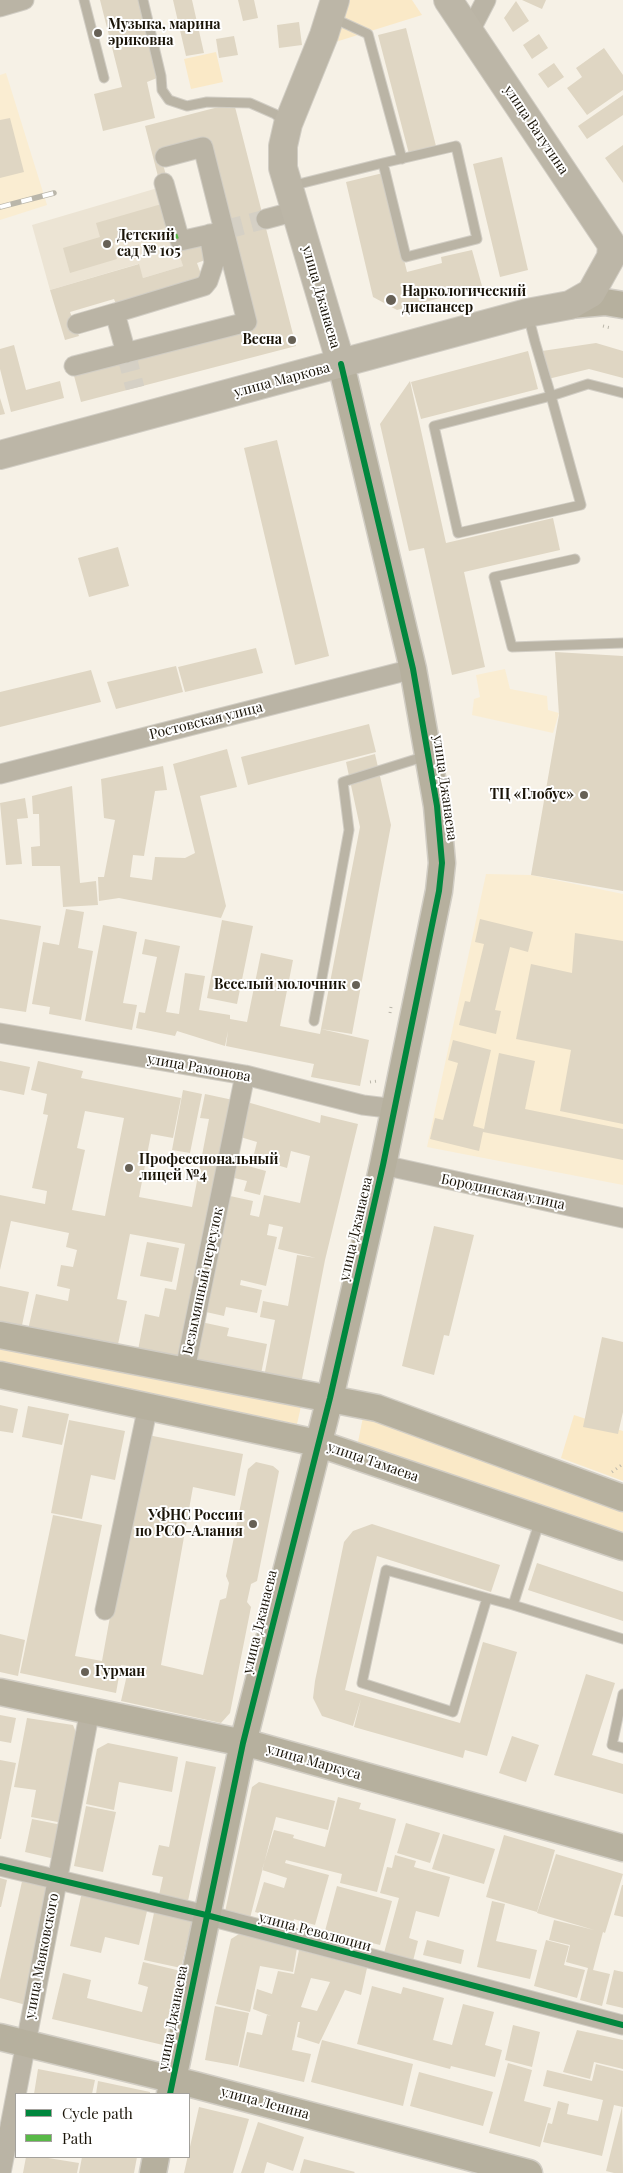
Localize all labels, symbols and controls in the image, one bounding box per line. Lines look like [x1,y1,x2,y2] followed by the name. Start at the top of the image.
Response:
[108,17,221,49] place label: Музыка, марина эриковна
[92,27,104,39] marker: Музыка, марина эриковна
[500,82,572,178] street label: улица Ватутина
[117,228,181,260] place label: Детский сад № 105
[101,238,113,250] marker: Детский сад № 105
[298,244,344,350] street label: улица Джанаева
[402,284,526,316] place label: Наркологический диспансер
[384,293,398,307] marker: Наркологический диспансер
[242,332,282,348] place label: Весна
[286,334,298,346] marker: Весна
[232,359,332,401] street label: улица Маркова
[148,699,264,743] street label: Ростовская улица
[429,734,461,842] street label: улица Джанаева
[490,787,574,803] place label: ТЦ «Глобус»
[578,789,590,801] marker: ТЦ «Глобус»
[214,977,346,993] place label: Веселый молочник
[350,979,362,991] marker: Веселый молочник
[146,1051,252,1085] street label: улица Рамонова
[139,1152,278,1184] place label: Профессиональный лицей №4
[123,1162,135,1174] marker: Профессиональный лицей №4
[440,1171,566,1213] street label: Бородинская улица
[336,1175,376,1283] street label: улица Джанаева
[179,1206,227,1356] street label: Безымянный переулок
[325,1439,421,1485] street label: улица Тамаева
[135,1508,243,1540] place label: УФНС России по РСО-Алания
[247,1518,259,1530] marker: УФНС России по РСО-Алания
[239,1569,281,1675] street label: улица Джанаева
[95,1664,145,1680] place label: Гурман
[79,1666,91,1678] marker: Гурман
[265,1741,363,1783] street label: улица Маркуса
[22,1892,62,2020] street label: улица Маяковского
[257,1909,373,1955] street label: улица Революции
[155,1964,191,2072] street label: улица Джанаева
[219,2083,311,2123] street label: улица Ленина
[15,2093,190,2158] legend
[62,2103,133,2123] text: Cycle path
[62,2128,92,2148] text: Path

